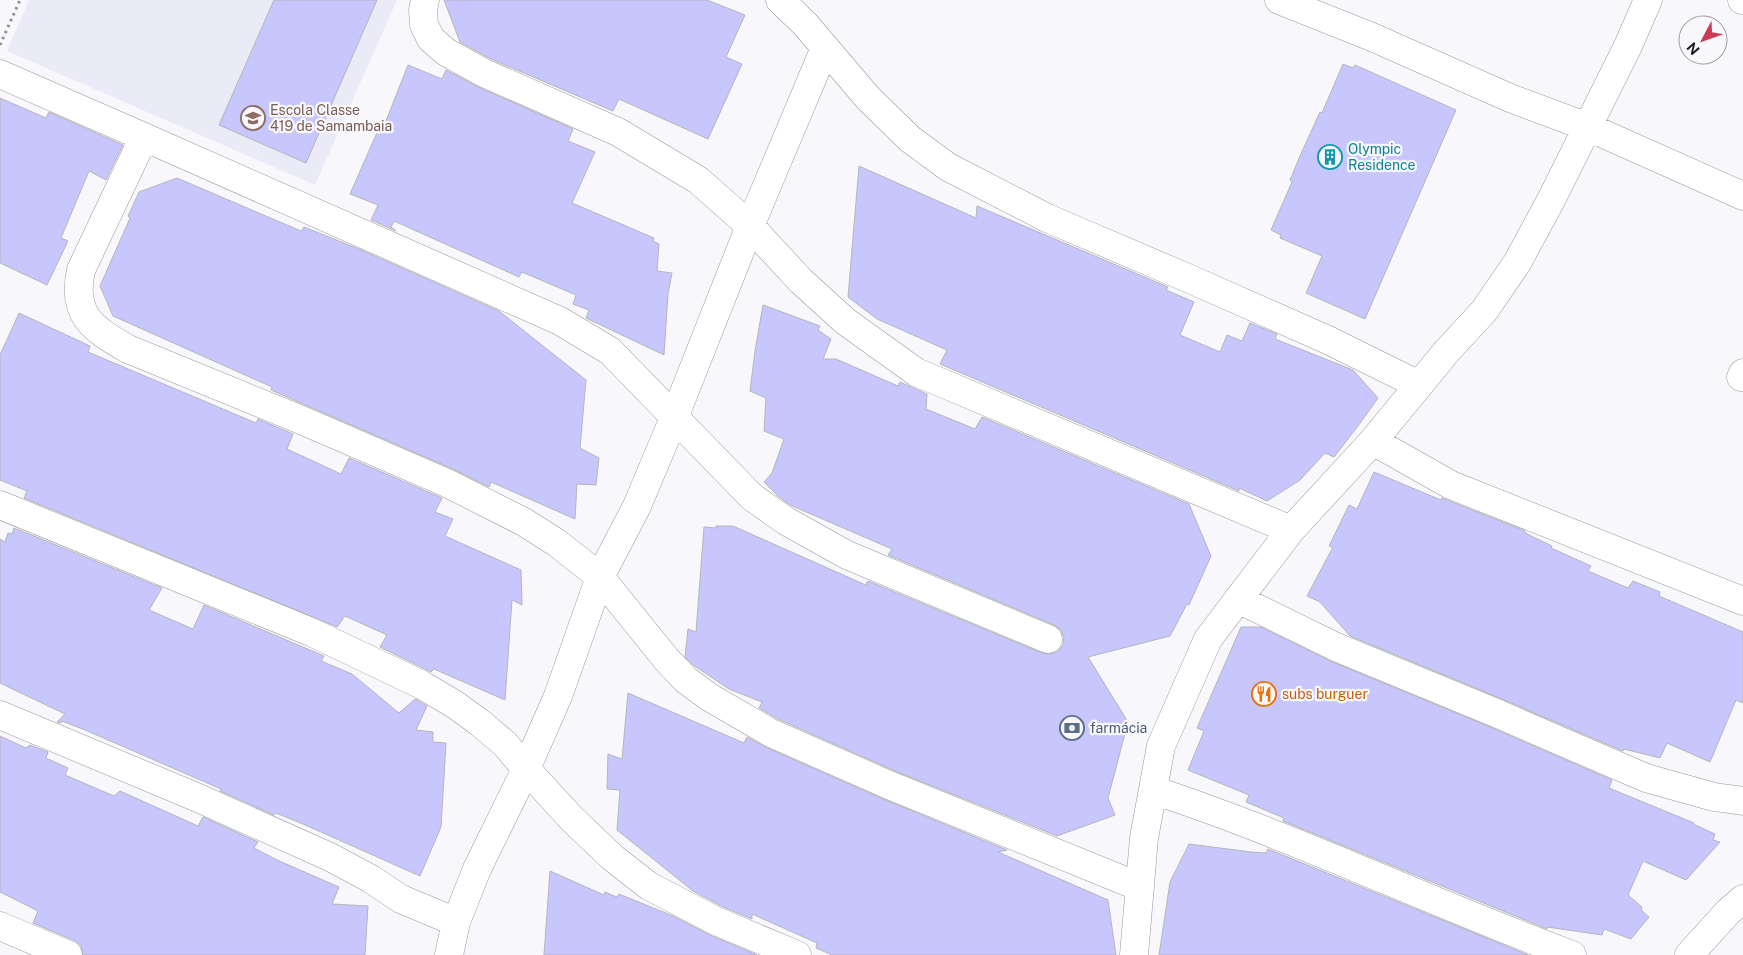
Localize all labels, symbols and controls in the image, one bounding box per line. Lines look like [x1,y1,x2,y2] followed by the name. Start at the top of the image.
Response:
[1678,15,1728,65] north arrow
[1684,39,1703,58] text: N
[270,102,392,134] place label: Escola Classe 419 de Samambaia
[240,105,266,131] school or university icon: Escola Classe 419 de Samambaia
[1348,141,1416,173] place label: Olympic Residence
[1317,144,1343,170] building icon: Olympic Residence
[1251,681,1277,707] restaurant icon: subs burguer
[1282,686,1368,702] place label: subs burguer
[1059,715,1085,741] bank icon: farmácia
[1090,720,1147,736] place label: farmácia

